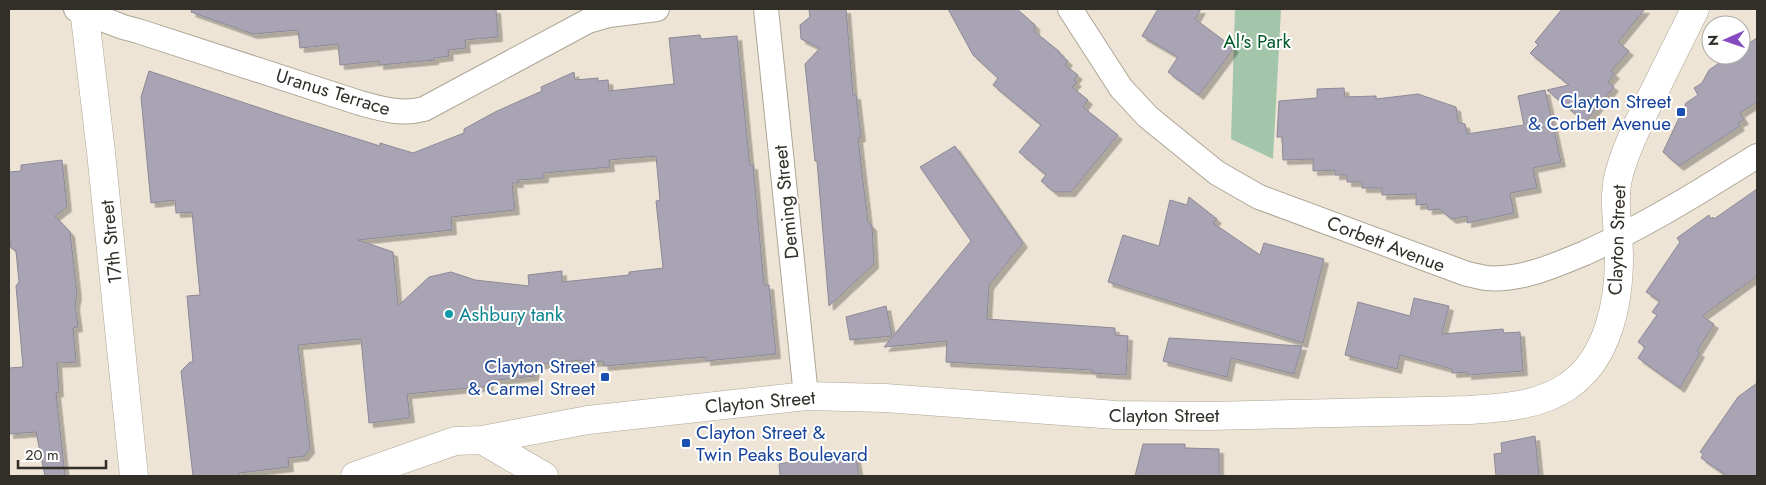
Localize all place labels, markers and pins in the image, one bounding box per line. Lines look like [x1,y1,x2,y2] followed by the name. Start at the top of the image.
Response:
[1528,88,1671,137] place label: Clayton Street & Corbett Avenue
[1675,106,1687,118] marker: Clayton Street & Corbett Avenue
[459,301,564,328] place label: Ashbury tank
[443,308,455,320] marker: Ashbury tank
[468,353,595,402] place label: Clayton Street & Carmel Street
[599,371,611,383] marker: Clayton Street & Carmel Street
[696,419,868,468] place label: Clayton Street & Twin Peaks Boulevard
[680,437,692,449] marker: Clayton Street & Twin Peaks Boulevard

